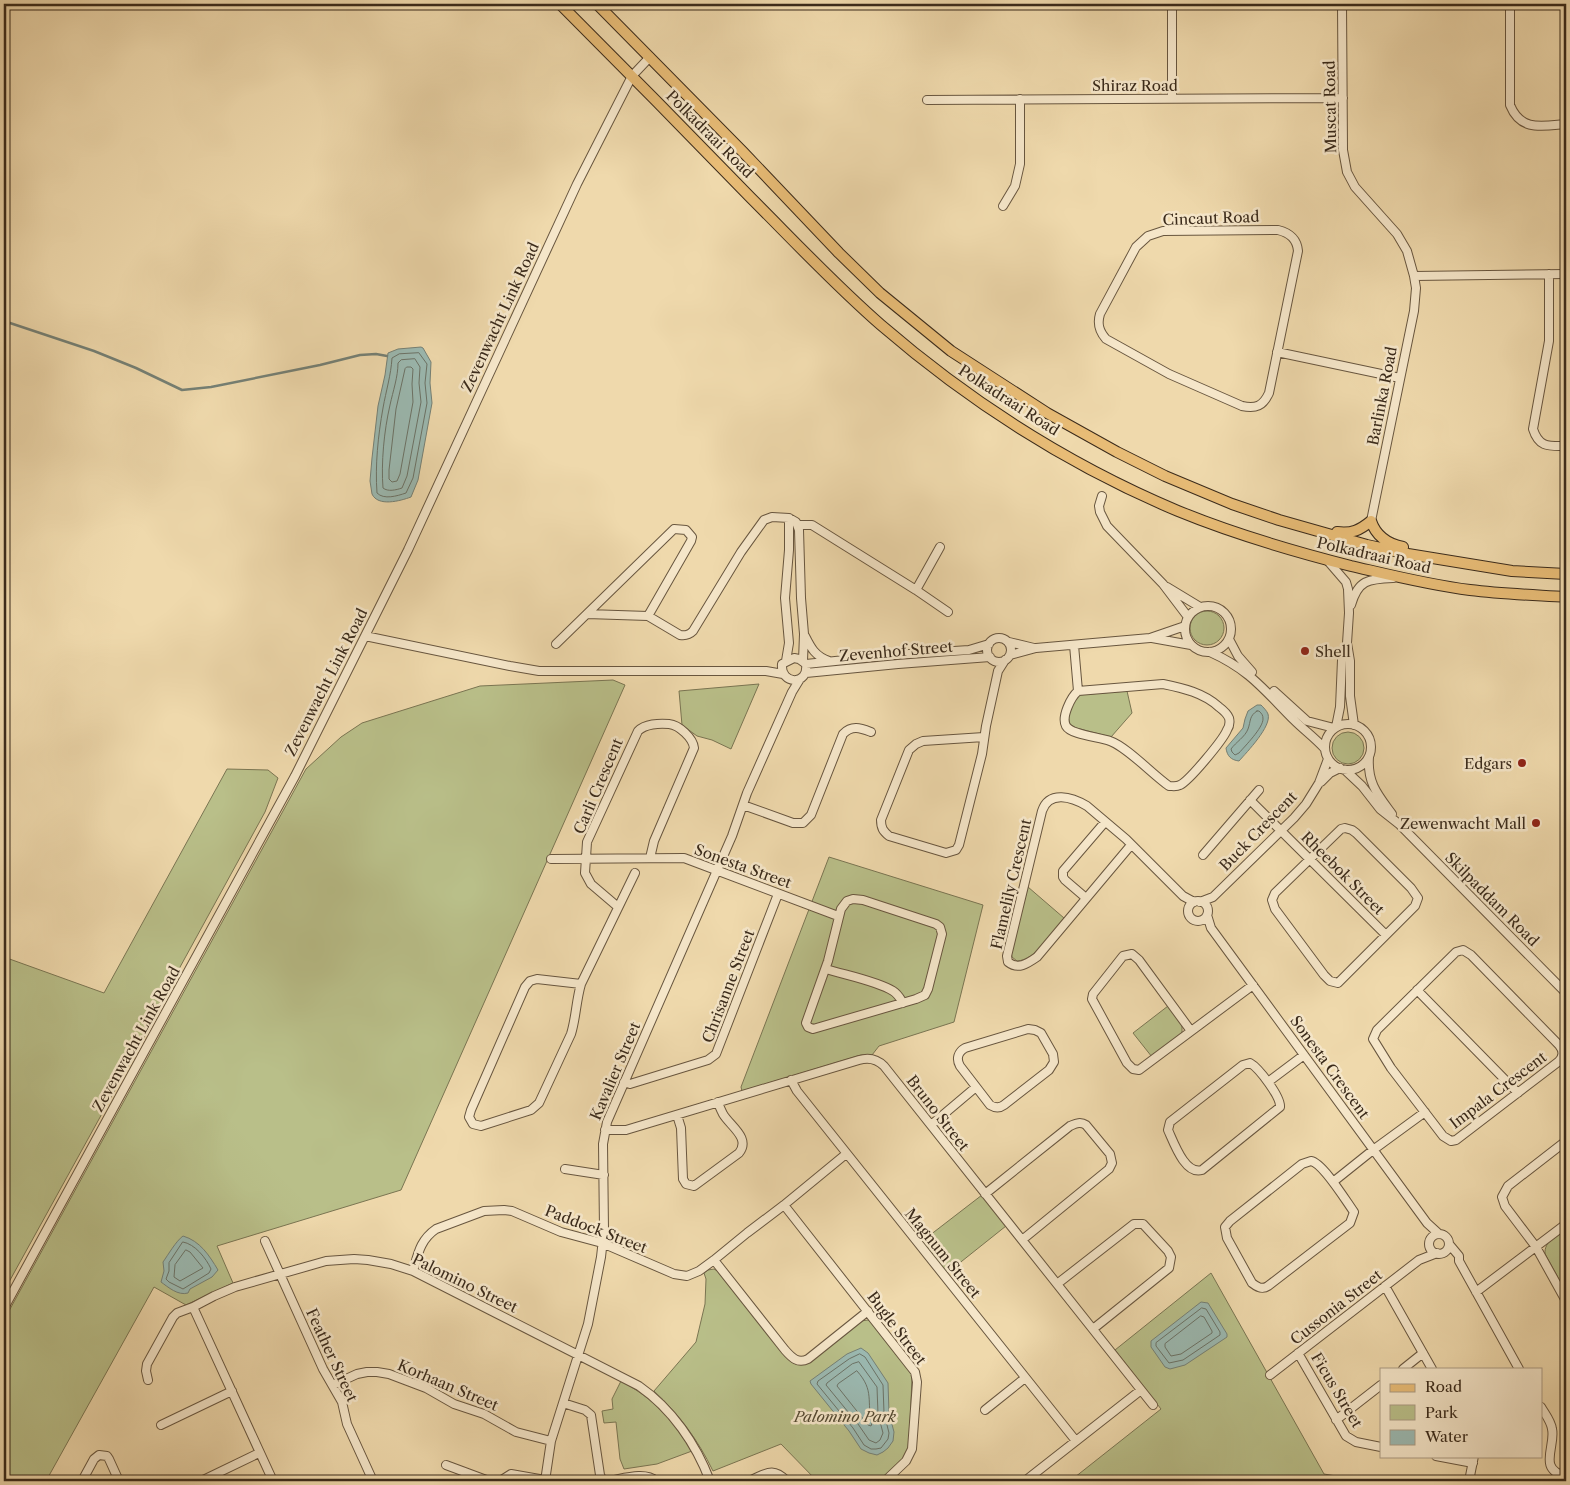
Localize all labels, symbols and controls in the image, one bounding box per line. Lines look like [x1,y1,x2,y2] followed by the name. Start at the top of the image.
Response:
[1320,60,1340,154] street label: Muscat Road
[1092,76,1178,95] street label: Shiraz Road
[662,86,758,182] street label: Polkadraai Road
[1162,207,1260,229] street label: Cincaut Road
[457,239,543,395] street label: Zevenwacht Link Road
[1363,345,1401,447] street label: Barlinka Road
[955,360,1063,440] street label: Polkadraai Road
[1315,533,1433,577] street label: Polkadraai Road
[281,605,371,759] street label: Zevenwacht Link Road
[838,637,954,665] street label: Zevenhof Street
[1315,642,1351,661] place label: Shell
[1299,645,1311,657] marker: Shell
[569,735,627,837] street label: Carli Crescent
[1464,754,1512,773] place label: Edgars
[1516,757,1528,769] marker: Edgars
[1215,787,1301,875] street label: Buck Crescent
[1400,814,1527,833] place label: Zewenwacht Mall
[987,816,1035,951] street label: Flamelily Crescent
[1530,817,1542,829] marker: Zewenwacht Mall
[1297,827,1389,919] street label: Rheebok Street
[692,840,795,893] street label: Sonesta Street
[1441,848,1543,950] street label: Skilpaddam Road
[698,926,759,1045] street label: Chrisanne Street
[88,963,184,1115] street label: Zevenwacht Link Road
[1286,1012,1374,1123] street label: Sonesta Crescent
[586,1018,644,1123] street label: Kavalier Street
[1446,1047,1551,1133] street label: Impala Crescent
[902,1071,974,1155] street label: Bruno Street
[542,1201,650,1257] street label: Paddock Street
[901,1204,985,1302] street label: Magnum Street
[409,1249,521,1317] street label: Palomino Street
[1286,1265,1386,1349] street label: Cussonia Street
[863,1288,931,1369] street label: Bugle Street
[302,1305,362,1405] street label: Feather Street
[1307,1349,1367,1432] street label: Ficus Street
[395,1355,502,1415] street label: Korhaan Street
[1380,1368,1542,1458] legend
[1425,1377,1462,1396] text: Road
[1425,1403,1459,1422] text: Park
[793,1407,896,1426] park label: Palomino Park
[1424,1427,1469,1446] text: Water

